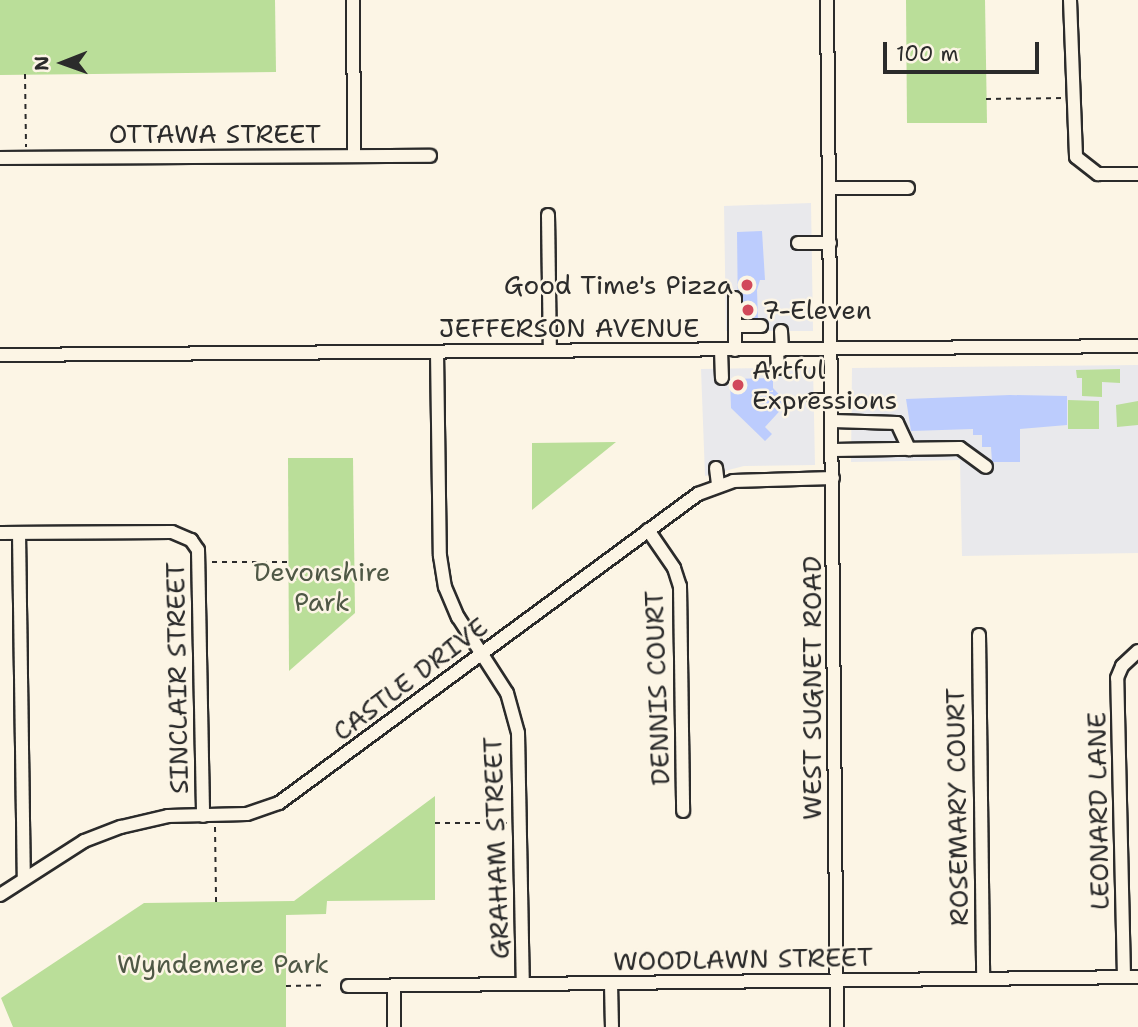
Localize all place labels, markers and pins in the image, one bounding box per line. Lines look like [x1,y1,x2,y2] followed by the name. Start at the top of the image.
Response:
[504,269,733,301] place label: Good Time's Pizza
[739,277,755,293] marker: Good Time's Pizza
[762,294,872,326] place label: 7-Eleven
[740,302,756,318] marker: 7-Eleven
[752,354,897,416] place label: Artful Expressions
[730,377,746,393] marker: Artful Expressions

